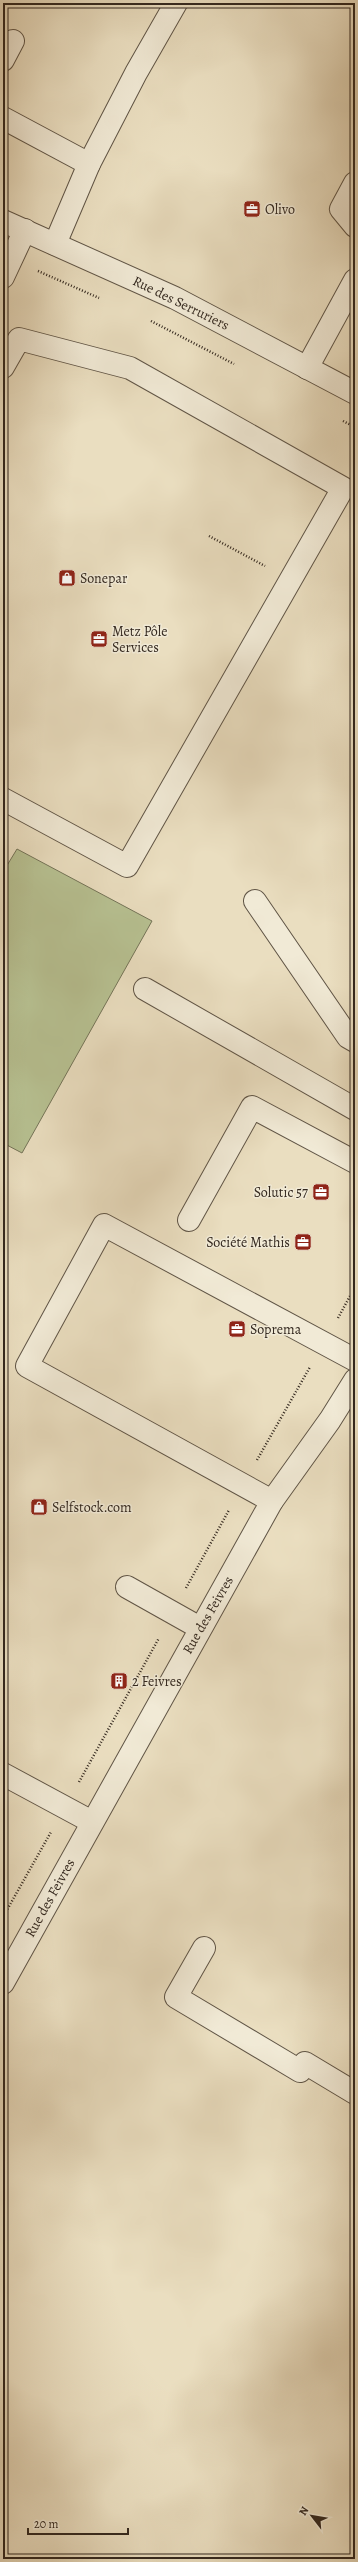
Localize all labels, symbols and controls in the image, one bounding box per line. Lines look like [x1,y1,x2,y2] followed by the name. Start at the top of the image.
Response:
[242,199,262,219] office icon: Olivo
[265,200,295,219] place label: Olivo
[130,271,232,335] street label: Rue des Serruriers
[57,568,77,588] shop icon: Sonepar
[80,569,128,588] place label: Sonepar
[112,622,167,657] place label: Metz Pôle Services
[89,629,109,649] office icon: Metz Pôle Services
[311,1182,331,1202] office icon: Solutic 57
[254,1183,308,1202] place label: Solutic 57
[293,1232,313,1252] office icon: Société Mathis
[206,1233,290,1252] place label: Société Mathis
[227,1319,247,1339] office icon: Soprema
[250,1320,302,1339] place label: Soprema
[29,1497,49,1517] shop icon: Selfstock.com
[52,1498,132,1517] place label: Selfstock.com
[178,1573,238,1657] street label: Rue des Feivres
[109,1671,129,1691] building icon: 2 Feivres
[132,1672,182,1691] place label: 2 Feivres
[21,1855,79,1941] street label: Rue des Feivres
[292,2496,332,2536] north arrow
[295,2504,312,2518] text: N
[28,2510,128,2536] scale bar
[34,2516,58,2532] text: 20 m

